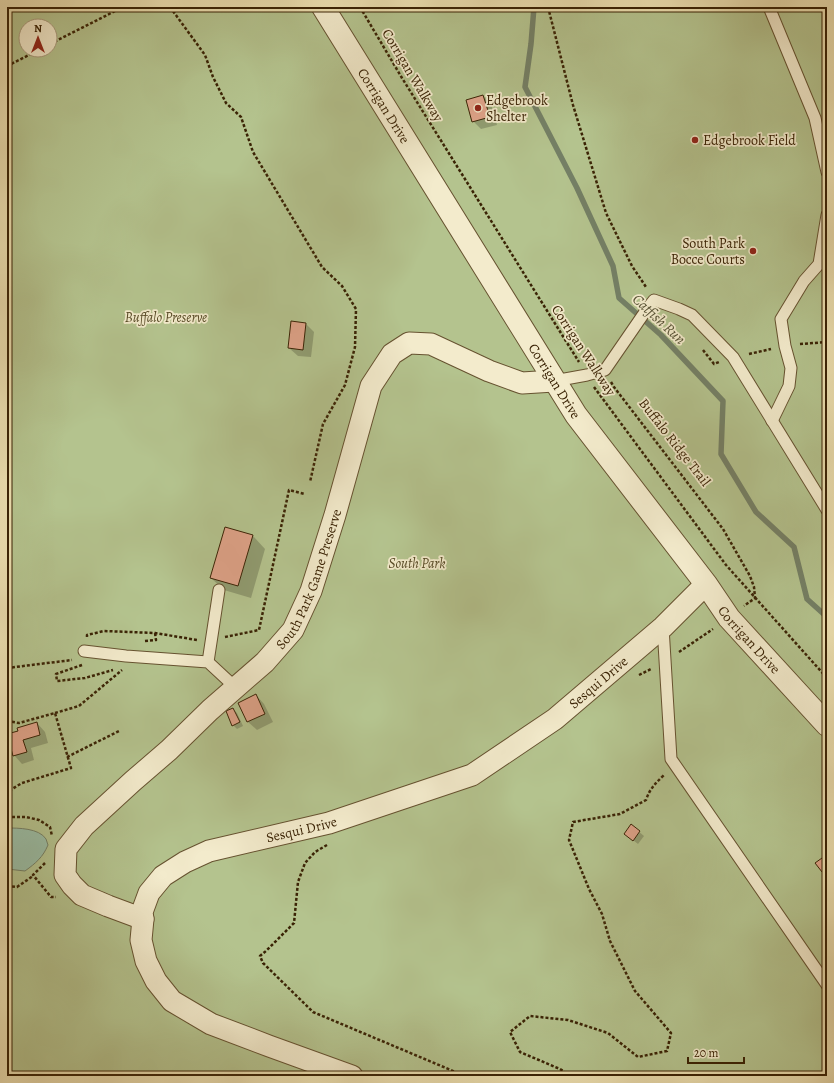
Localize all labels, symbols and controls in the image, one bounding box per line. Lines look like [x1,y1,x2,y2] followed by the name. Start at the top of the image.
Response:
[18,18,58,58] north arrow
[34,21,42,36] text: N
[377,25,448,126] street label: Corrigan Walkway
[353,65,414,147] street label: Corrigan Drive
[486,91,548,126] place label: Edgebrook Shelter
[473,103,483,113] marker: Edgebrook Shelter
[703,131,796,150] place label: Edgebrook Field
[690,135,700,145] marker: Edgebrook Field
[671,234,745,269] place label: South Park Bocce Courts
[748,246,758,256] marker: South Park Bocce Courts
[628,289,690,349] water label: Catfish Run
[547,301,621,400] street label: Corrigan Walkway
[125,308,207,327] park label: Buffalo Preserve
[524,340,585,423] street label: Corrigan Drive
[634,394,715,491] street label: Buffalo Ridge Trail
[271,507,346,654] street label: South Park Game Preserve
[389,554,445,573] park label: South Park
[713,602,785,678] street label: Corrigan Drive
[565,652,632,713] street label: Sesqui Drive
[264,812,340,847] street label: Sesqui Drive
[688,1039,744,1065] scale bar
[694,1045,718,1061] text: 20 m

